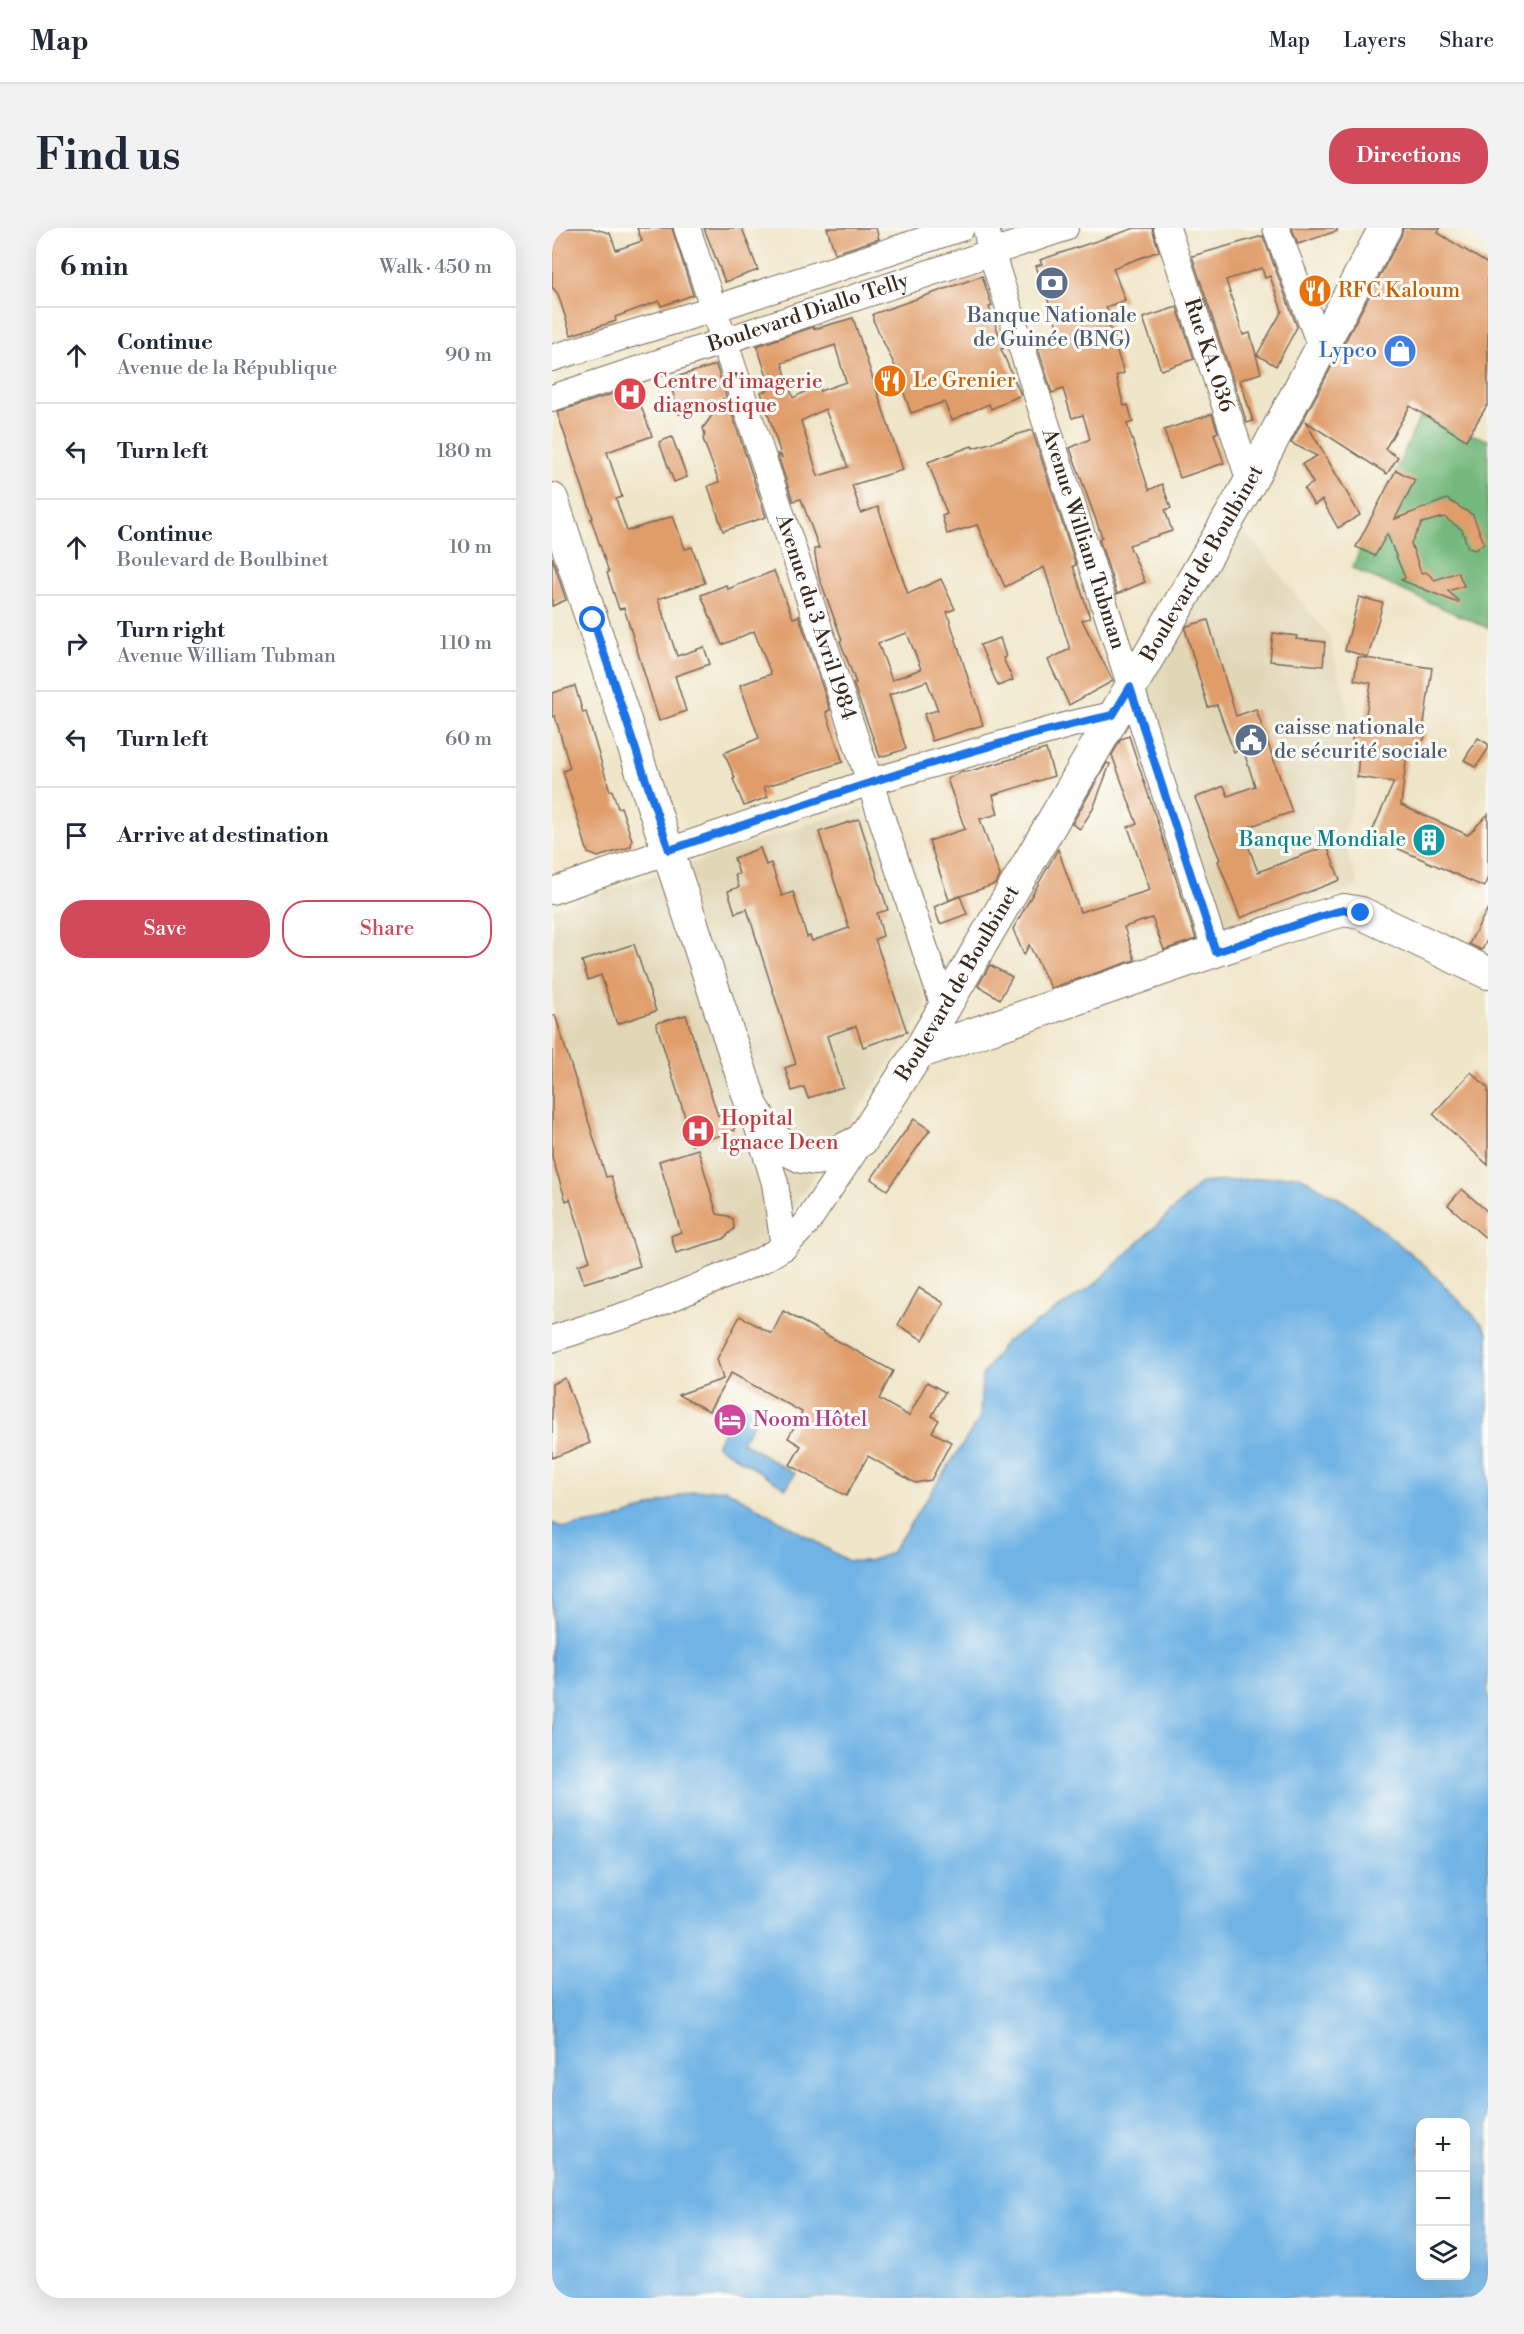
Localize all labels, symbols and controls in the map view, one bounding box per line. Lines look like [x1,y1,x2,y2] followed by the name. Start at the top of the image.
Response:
[30,24,89,59] text: Map
[1269,28,1310,54] text: Map
[1343,28,1406,54] text: Layers
[1439,28,1494,54] text: Share
[1329,128,1488,184] button: Directions
[36,130,180,183] text: Find us
[60,251,128,283] text: 6 min
[379,255,492,280] text: Walk · 450 m
[1034,265,1070,301] bank icon: Banque Nationale de Guinée (BNG)
[703,267,913,359] street label: Boulevard Diallo Telly
[1297,273,1333,309] restaurant icon: RFC Kaloum
[1338,278,1460,304] place label: RFC Kaloum
[1178,295,1239,416] street label: Rue KA. 036
[966,303,1137,353] place label: Banque Nationale de Guinée (BNG)
[117,329,213,356] text: Continue
[1382,333,1418,369] shop icon: Lypco
[1319,338,1377,364] place label: Lypco
[60,339,93,372] icon: ahead
[445,343,492,368] text: 90 m
[117,356,337,381] text: Avenue de la République
[872,363,908,399] restaurant icon: Le Grenier
[913,368,1016,394] place label: Le Grenier
[653,369,823,419] place label: Centre d'imagerie diagnostique
[612,376,648,412] hospital icon: Centre d'imagerie diagnostique
[1035,425,1131,653] street label: Avenue William Tubman
[60,435,93,468] icon: left
[117,438,208,465] text: Turn left
[437,439,492,464] text: 180 m
[1135,461,1270,667] street label: Boulevard de Boulbinet
[769,510,862,724] street label: Avenue du 3 Avril 1984
[117,521,213,548] text: Continue
[60,531,93,564] icon: ahead
[449,535,492,560] text: 10 m
[117,548,329,573] text: Boulevard de Boulbinet
[579,606,605,632] route start
[117,617,225,644] text: Turn right
[60,627,93,660] icon: right
[440,631,492,656] text: 110 m
[117,644,336,669] text: Avenue William Tubman
[1274,715,1448,765] place label: caisse nationale de sécurité sociale
[1233,722,1269,758] public building icon: caisse nationale de sécurité sociale
[60,723,93,756] icon: left
[117,726,208,753] text: Turn left
[445,727,492,752] text: 60 m
[60,819,93,852] icon: arrive
[117,822,329,849] text: Arrive at destination
[1411,822,1447,858] building icon: Banque Mondiale
[1238,827,1406,853] place label: Banque Mondiale
[890,881,1026,1087] street label: Boulevard de Boulbinet
[1347,899,1373,925] route end
[60,900,270,958] button: Save
[282,900,492,958] button: Share
[721,1106,839,1156] place label: Hopital Ignace Deen
[680,1113,716,1149] hospital icon: Hopital Ignace Deen
[712,1402,748,1438] hotel icon: Noom Hôtel
[753,1407,867,1433] place label: Noom Hôtel
[1416,2118,1470,2280] map controls
[1416,2118,1470,2172] button: +
[1416,2172,1470,2226] button: −
[1416,2226,1470,2280] button: layers

